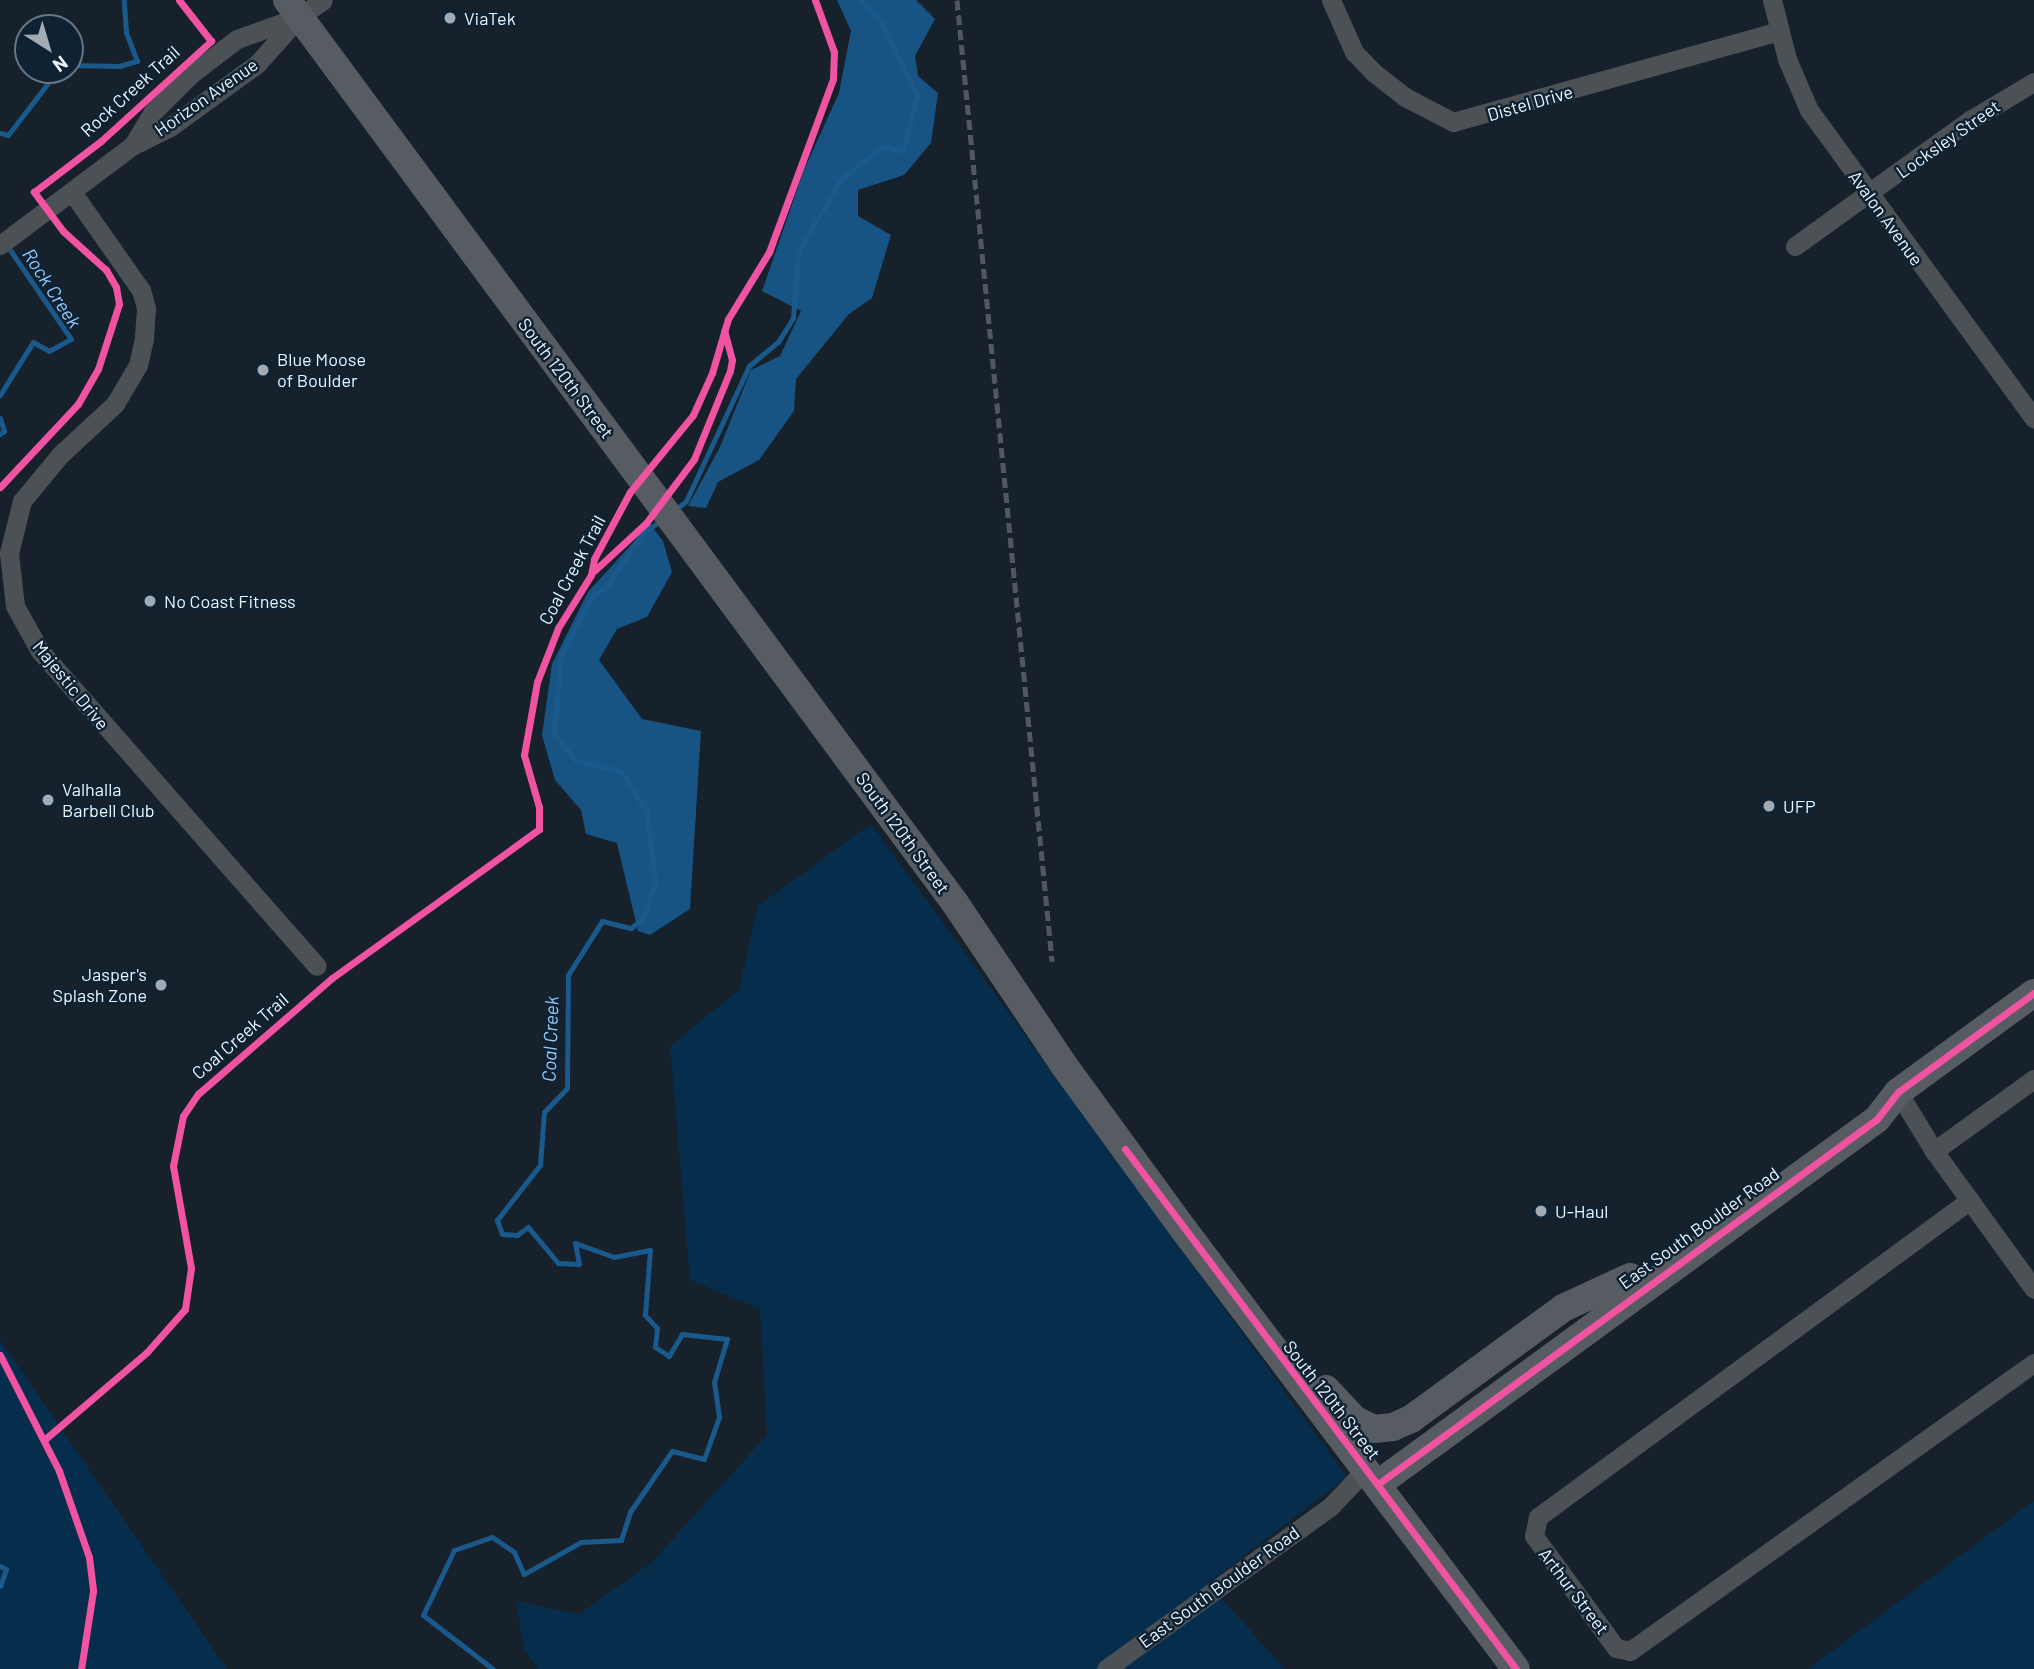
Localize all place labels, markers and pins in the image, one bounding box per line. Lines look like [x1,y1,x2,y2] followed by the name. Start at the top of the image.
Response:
[464,7,516,29] place label: ViaTek
[442,10,458,26] marker: ViaTek
[277,349,366,392] place label: Blue Moose of Boulder
[255,362,271,378] marker: Blue Moose of Boulder
[164,590,296,612] place label: No Coast Fitness
[142,593,158,609] marker: No Coast Fitness
[62,779,155,822] place label: Valhalla Barbell Club
[40,792,56,808] marker: Valhalla Barbell Club
[1783,795,1816,817] place label: UFP
[1761,798,1777,814] marker: UFP
[52,964,147,1006] place label: Jasper's Splash Zone
[153,977,169,993] marker: Jasper's Splash Zone
[1555,1200,1609,1222] place label: U-Haul
[1533,1203,1549,1219] marker: U-Haul

